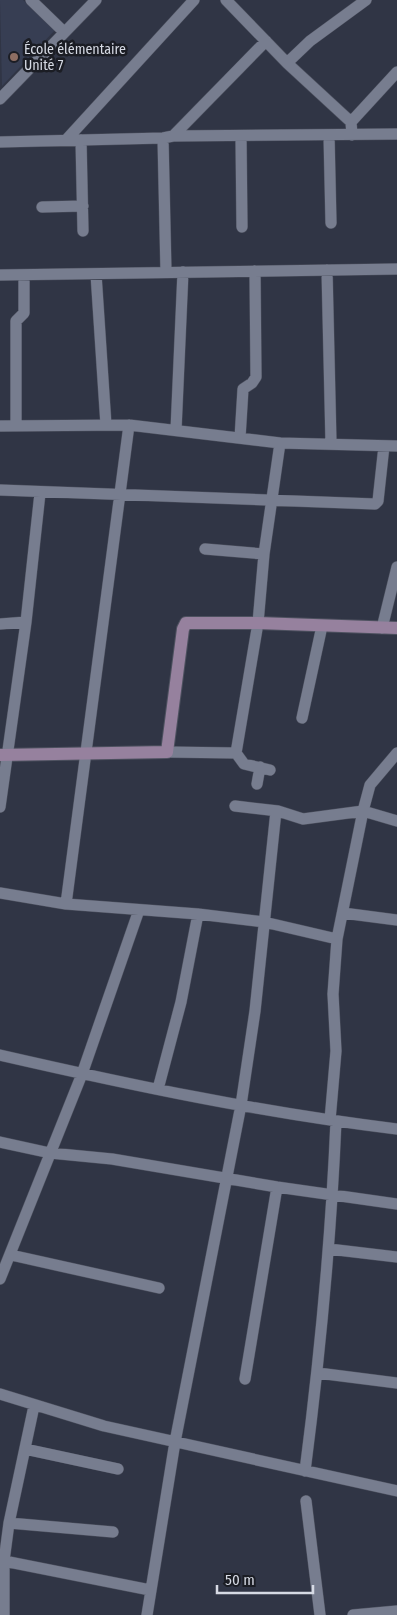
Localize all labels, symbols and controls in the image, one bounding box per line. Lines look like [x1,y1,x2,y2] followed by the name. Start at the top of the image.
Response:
[24,40,126,74] place label: École élémentaire Unité 7
[8,51,20,63] marker: École élémentaire Unité 7
[217,1562,313,1594] scale bar
[225,1571,255,1589] text: 50 m

